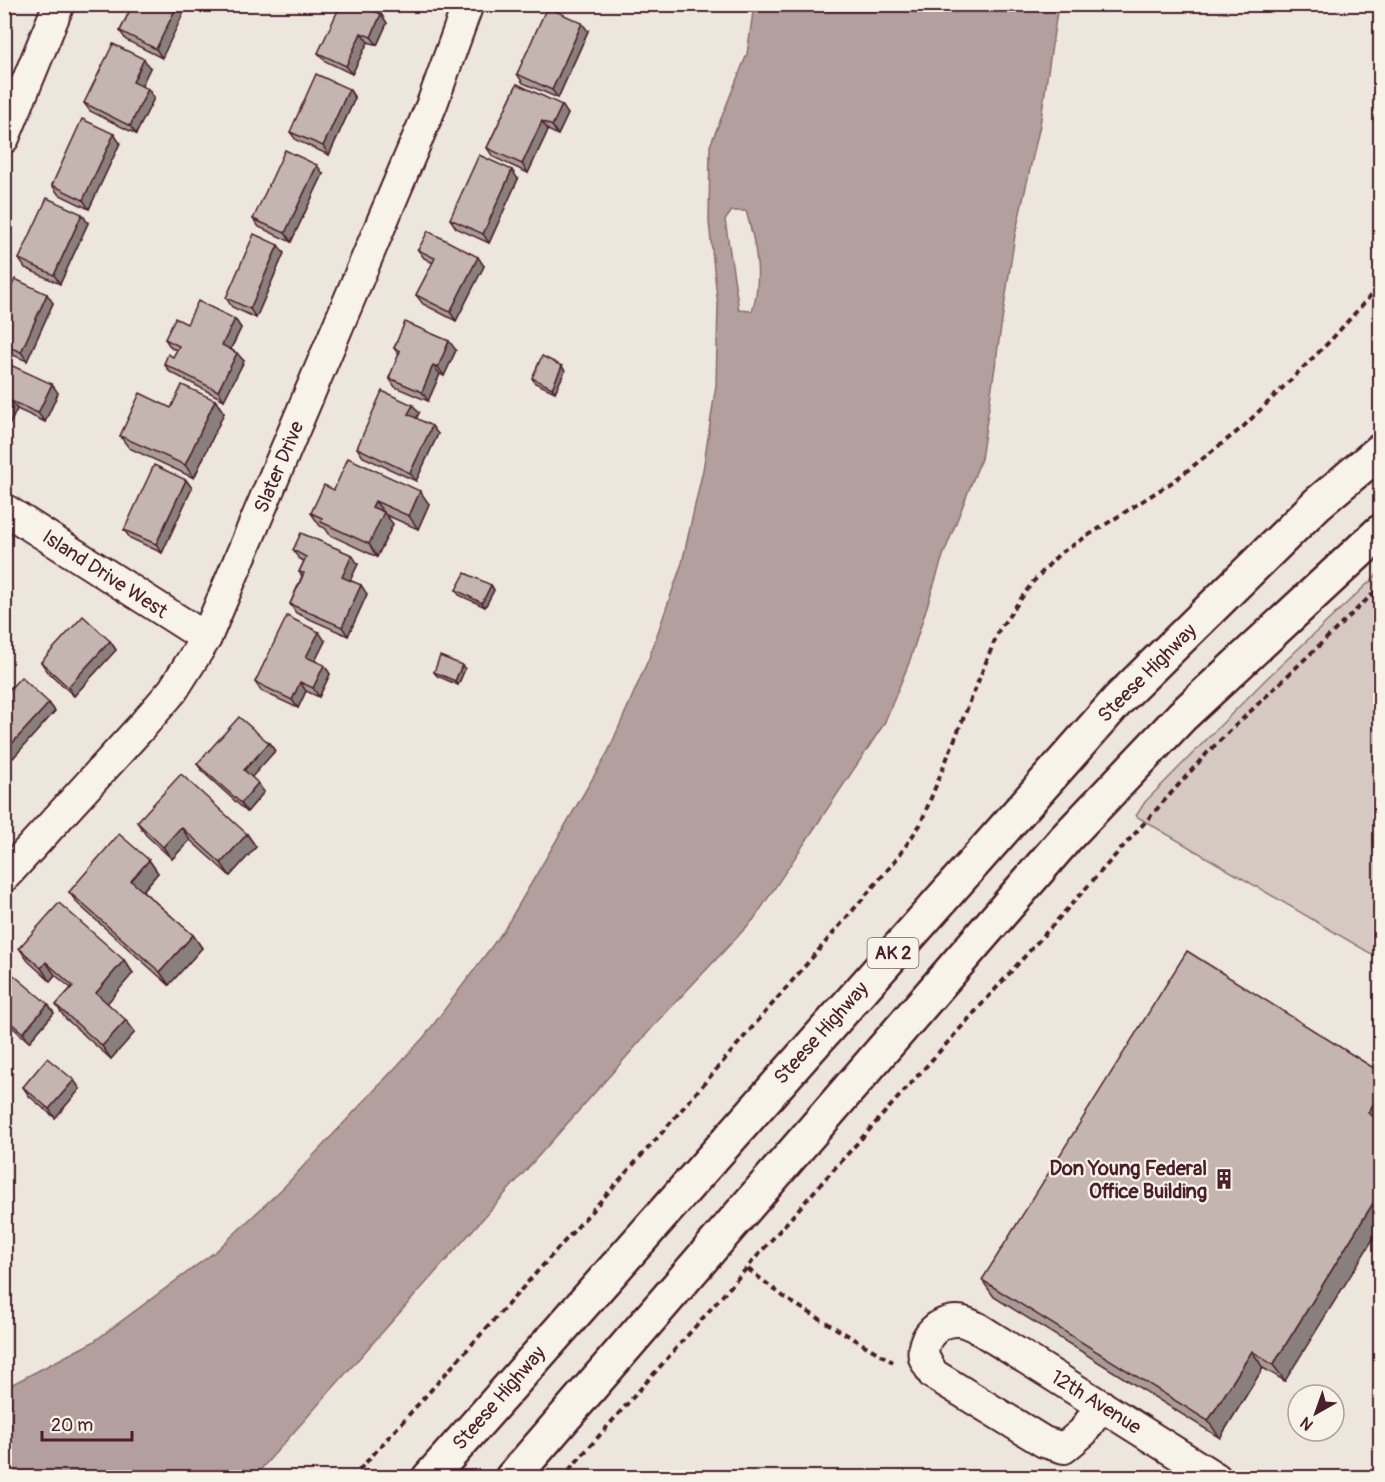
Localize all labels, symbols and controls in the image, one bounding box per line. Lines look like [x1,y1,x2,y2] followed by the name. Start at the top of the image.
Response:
[248,417,310,517] street label: Slater Drive
[38,524,173,624] street label: Island Drive West
[1092,618,1202,728] street label: Steese Highway
[868,938,918,968] road number: AK 2
[768,976,874,1090] street label: Steese Highway
[1050,1156,1207,1204] place label: Don Young Federal Office Building
[1212,1167,1236,1191] building icon: Don Young Federal Office Building
[447,1340,551,1455] street label: Steese Highway
[1046,1364,1146,1440] street label: 12th Avenue
[1286,1383,1346,1443] north arrow
[42,1404,132,1442] scale bar
[1296,1412,1318,1435] text: N
[51,1414,93,1437] text: 20 m

